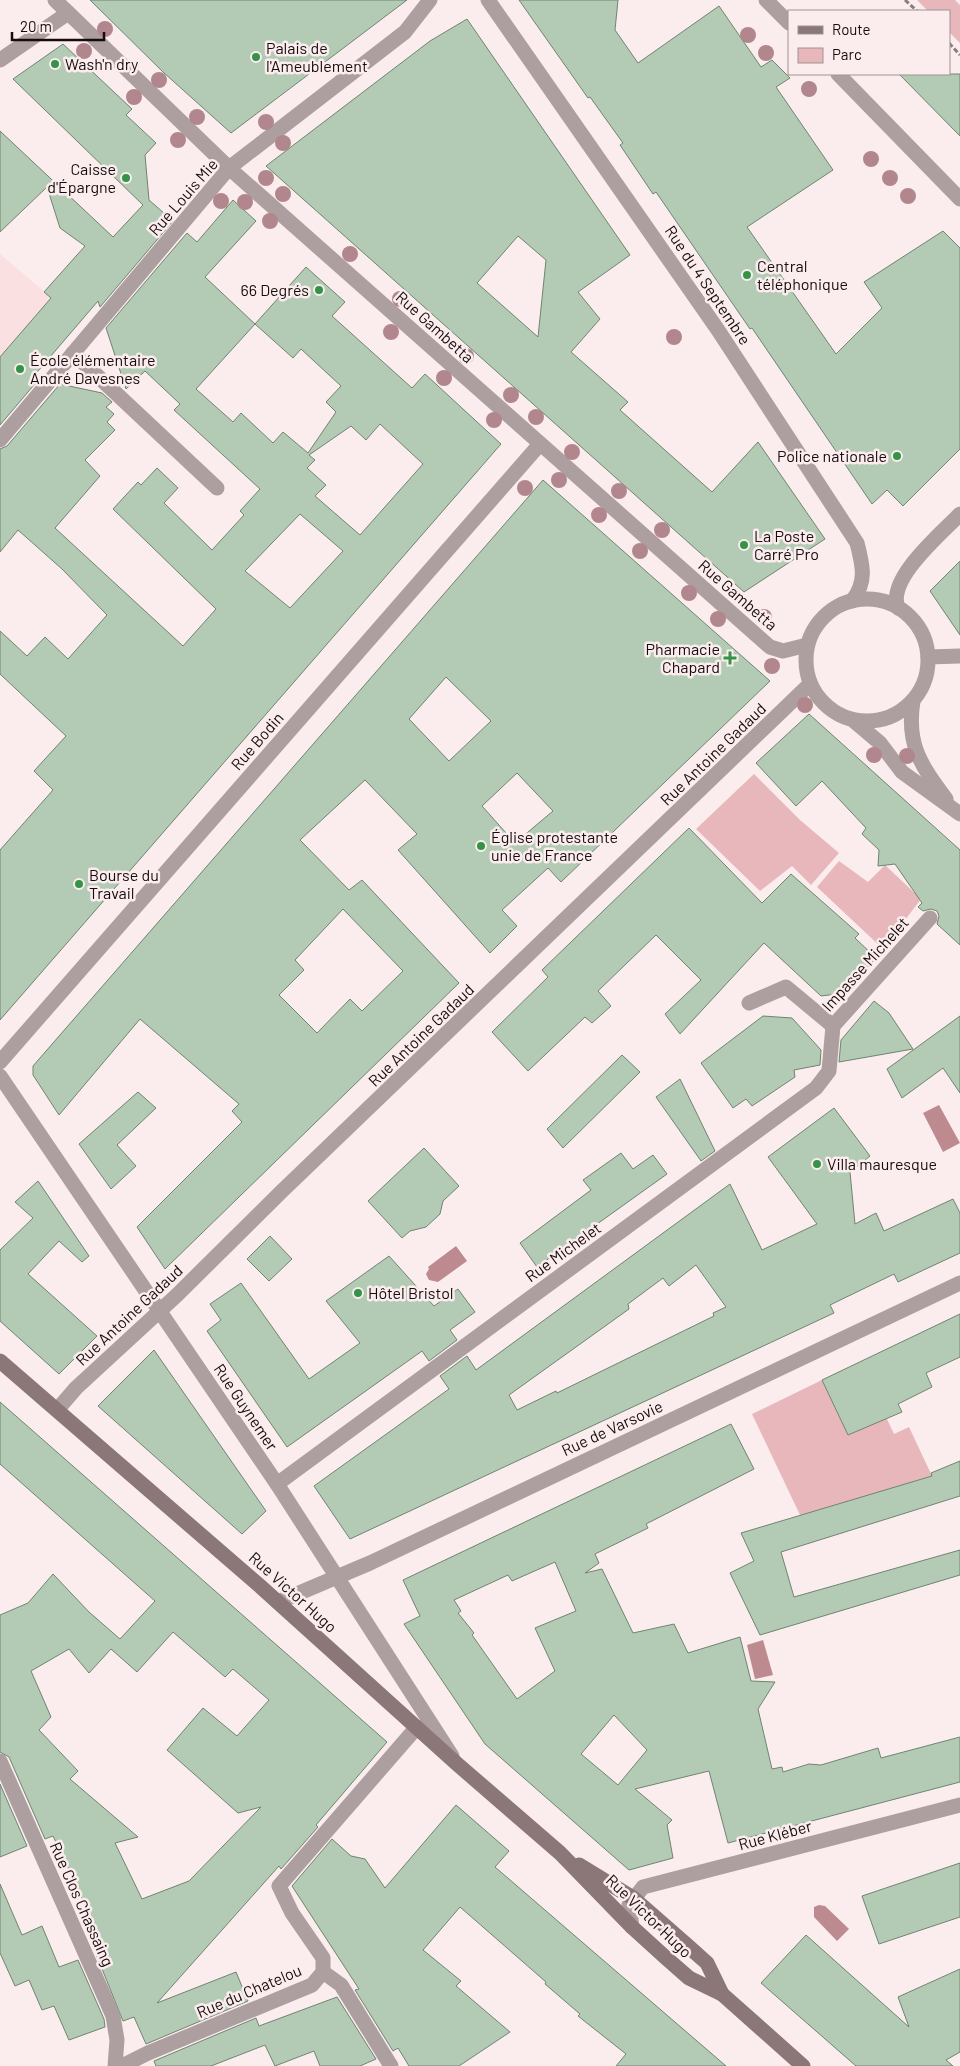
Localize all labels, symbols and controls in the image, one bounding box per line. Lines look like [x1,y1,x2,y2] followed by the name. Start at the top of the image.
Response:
[12,10,105,42] scale bar
[788,10,950,75] legend
[20,17,52,35] text: 20 m
[832,20,871,38] text: Route
[266,38,368,75] place label: Palais de l'Ameublement
[832,45,862,63] text: Parc
[250,51,262,63] marker: Palais de l'Ameublement
[65,54,139,73] place label: Wash'n dry
[49,58,61,70] marker: Wash'n dry
[144,154,221,239] street label: Rue Louis Mie
[47,159,116,196] place label: Caisse d'Épargne
[120,172,132,184] marker: Caisse d'Épargne
[661,222,755,348] street label: Rue du 4 Septembre
[757,256,848,293] place label: Central téléphonique
[741,269,753,281] marker: Central téléphonique
[241,280,309,299] place label: 66 Degrés
[313,284,325,296] marker: 66 Degrés
[393,287,478,366] street label: Rue Gambetta
[30,350,155,387] place label: École élémentaire André Davesnes
[14,363,26,375] marker: École élémentaire André Davesnes
[777,446,887,465] place label: Police nationale
[891,450,903,462] marker: Police nationale
[754,526,819,563] place label: La Poste Carré Pro
[738,539,750,551] marker: La Poste Carré Pro
[695,555,782,634] street label: Rue Gambetta
[646,639,720,676] place label: Pharmacie Chapard
[724,652,736,664] marker: Pharmacie Chapard
[656,698,769,809] street label: Rue Antoine Gadaud
[226,708,287,773] street label: Rue Bodin
[491,827,618,864] place label: Église protestante unie de France
[475,840,487,852] marker: Église protestante unie de France
[89,865,159,902] place label: Bourse du Travail
[73,878,85,890] marker: Bourse du Travail
[817,913,912,1015] street label: Impasse Michelet
[364,979,477,1090] street label: Rue Antoine Gadaud
[827,1154,937,1173] place label: Villa mauresque
[811,1158,823,1170] marker: Villa mauresque
[521,1218,604,1285] street label: Rue Michelet
[71,1260,186,1369] street label: Rue Antoine Gadaud
[368,1283,454,1302] place label: Hôtel Bristol
[352,1287,364,1299] marker: Hôtel Bristol
[210,1360,282,1454] street label: Rue Guynemer
[558,1396,665,1459] street label: Rue de Varsovie
[246,1547,341,1636] street label: Rue Victor Hugo
[736,1816,814,1853] street label: Rue Kléber
[46,1839,118,1969] street label: Rue Clos Chassaing
[603,1870,696,1961] street label: Rue Victor Hugo
[193,1960,304,2021] street label: Rue du Chatelou

